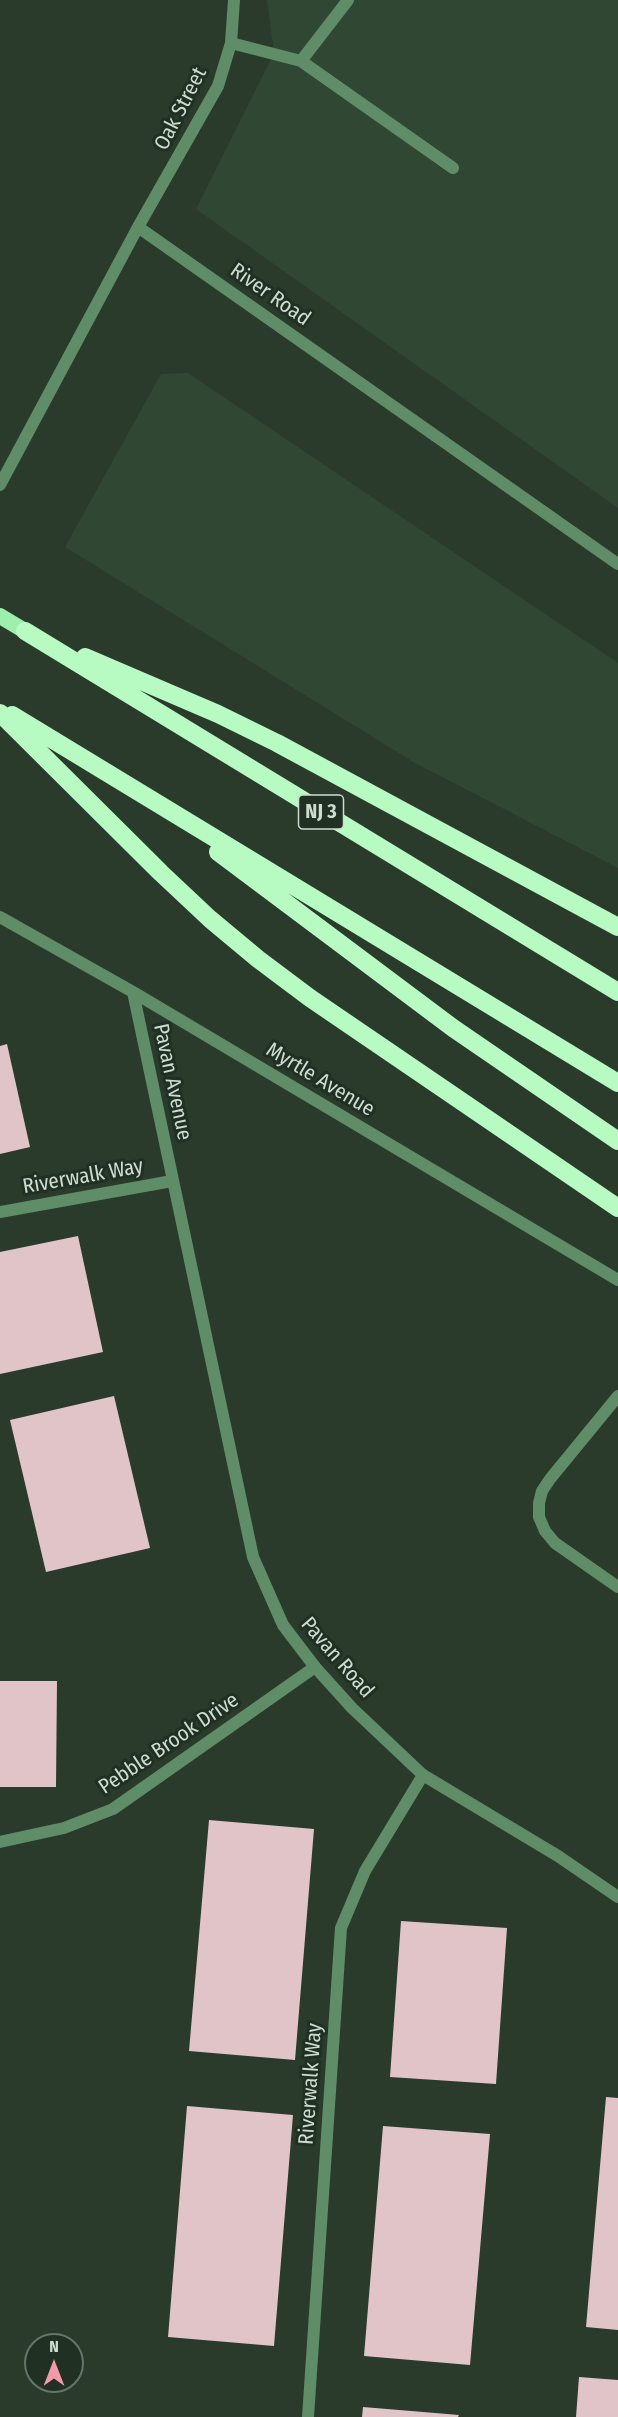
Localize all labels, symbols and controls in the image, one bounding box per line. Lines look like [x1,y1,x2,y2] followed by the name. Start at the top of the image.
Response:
[149,63,213,155] street label: Oak Street
[225,258,315,332] street label: River Road
[298,795,344,829] road number: NJ 3
[147,1022,197,1142] street label: Pavan Avenue
[261,1038,379,1122] street label: Myrtle Avenue
[21,1154,145,1200] street label: Riverwalk Way
[295,1612,379,1704] street label: Pavan Road
[94,1688,244,1800] street label: Pebble Brook Drive
[294,2022,328,2146] street label: Riverwalk Way
[24,2333,84,2393] north arrow
[49,2337,59,2356] text: N

